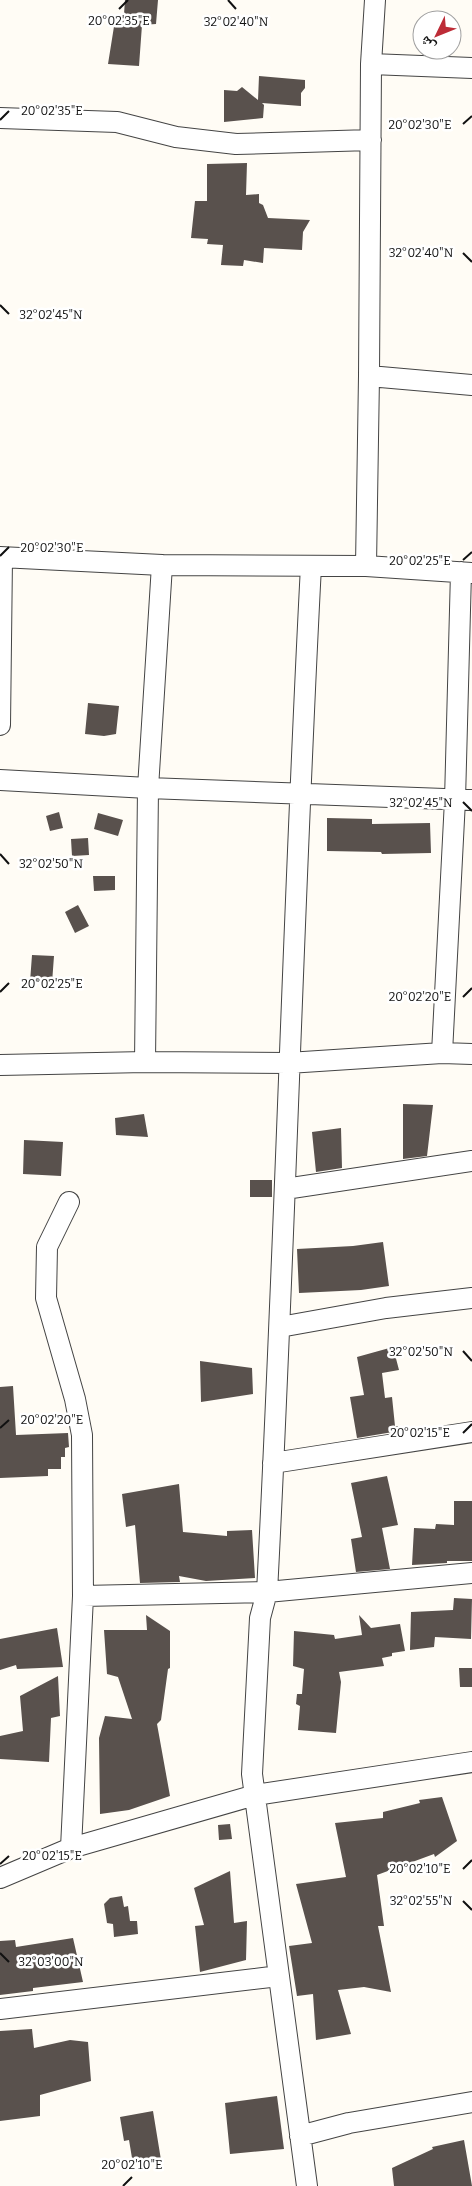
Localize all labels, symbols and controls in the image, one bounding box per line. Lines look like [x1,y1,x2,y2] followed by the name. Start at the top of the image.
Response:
[412,10,462,60] north arrow
[88,14,150,28] text: 20°02'35"E
[204,15,269,29] text: 32°02'40"N
[416,32,439,55] text: ش
[21,104,83,118] text: 20°02'35"E
[389,118,451,132] text: 20°02'30"E
[389,246,454,260] text: 32°02'40"N
[19,308,83,322] text: 32°02'45"N
[21,541,83,555] text: 20°02'30"E
[389,554,451,568] text: 20°02'25"E
[389,796,453,810] text: 32°02'45"N
[19,857,83,871] text: 32°02'50"N
[21,977,83,991] text: 20°02'25"E
[389,990,451,1004] text: 20°02'20"E
[389,1345,453,1359] text: 32°02'50"N
[21,1413,83,1427] text: 20°02'20"E
[390,1426,450,1440] text: 20°02'15"E
[22,1849,82,1863] text: 20°02'15"E
[390,1862,450,1876] text: 20°02'10"E
[390,1894,453,1908] text: 32°02'55"N
[18,1955,84,1969] text: 32°03'00"N
[102,2158,162,2172] text: 20°02'10"E

